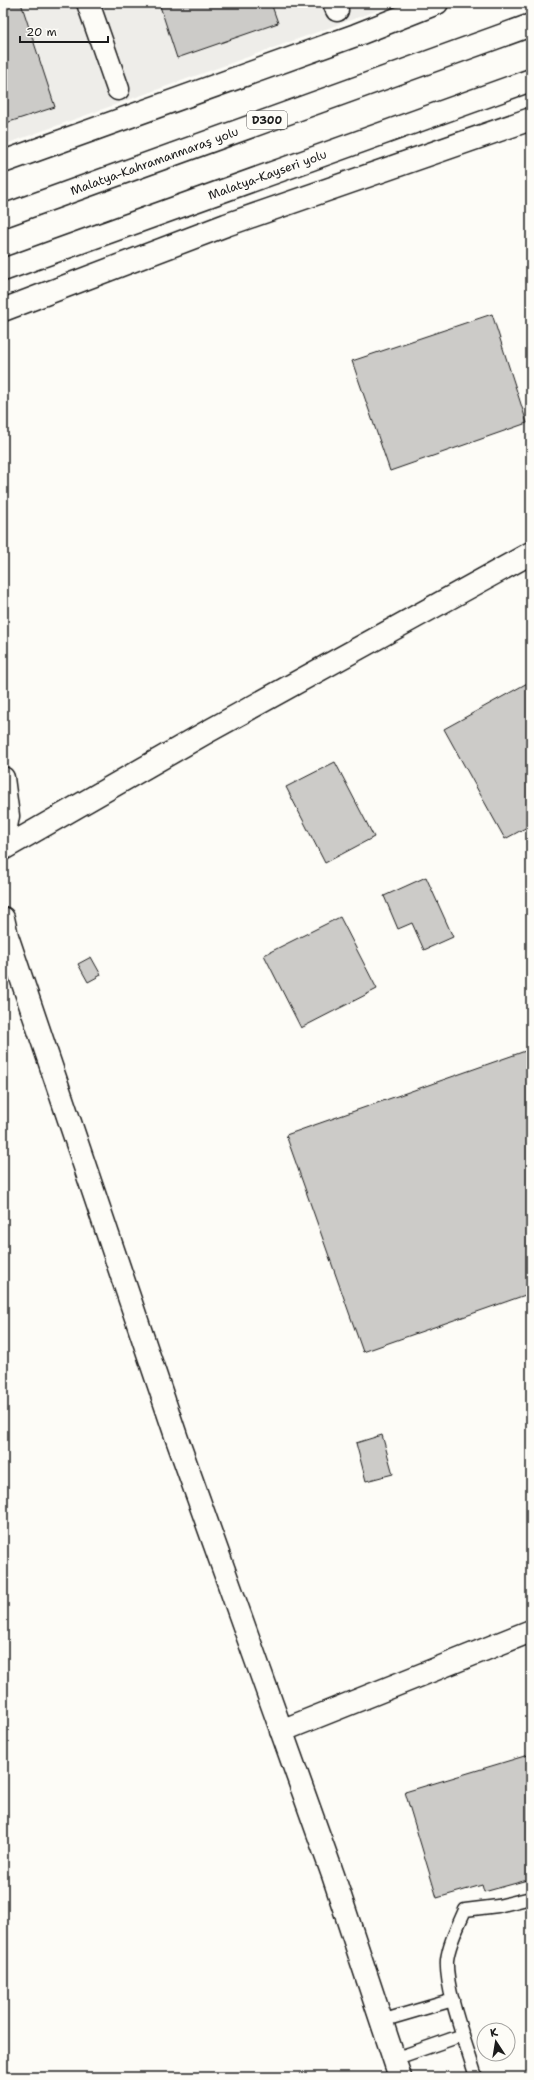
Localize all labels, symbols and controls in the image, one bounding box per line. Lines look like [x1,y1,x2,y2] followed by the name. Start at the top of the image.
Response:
[20,18,108,44] scale bar
[26,24,57,40] text: 20 m
[247,111,287,129] road number: D300
[68,123,241,199] street label: Malatya-Kahramanmaraş yolu
[206,146,329,203] street label: Malatya-Kayseri yolu
[476,2022,516,2062] north arrow
[489,2024,500,2041] text: K

